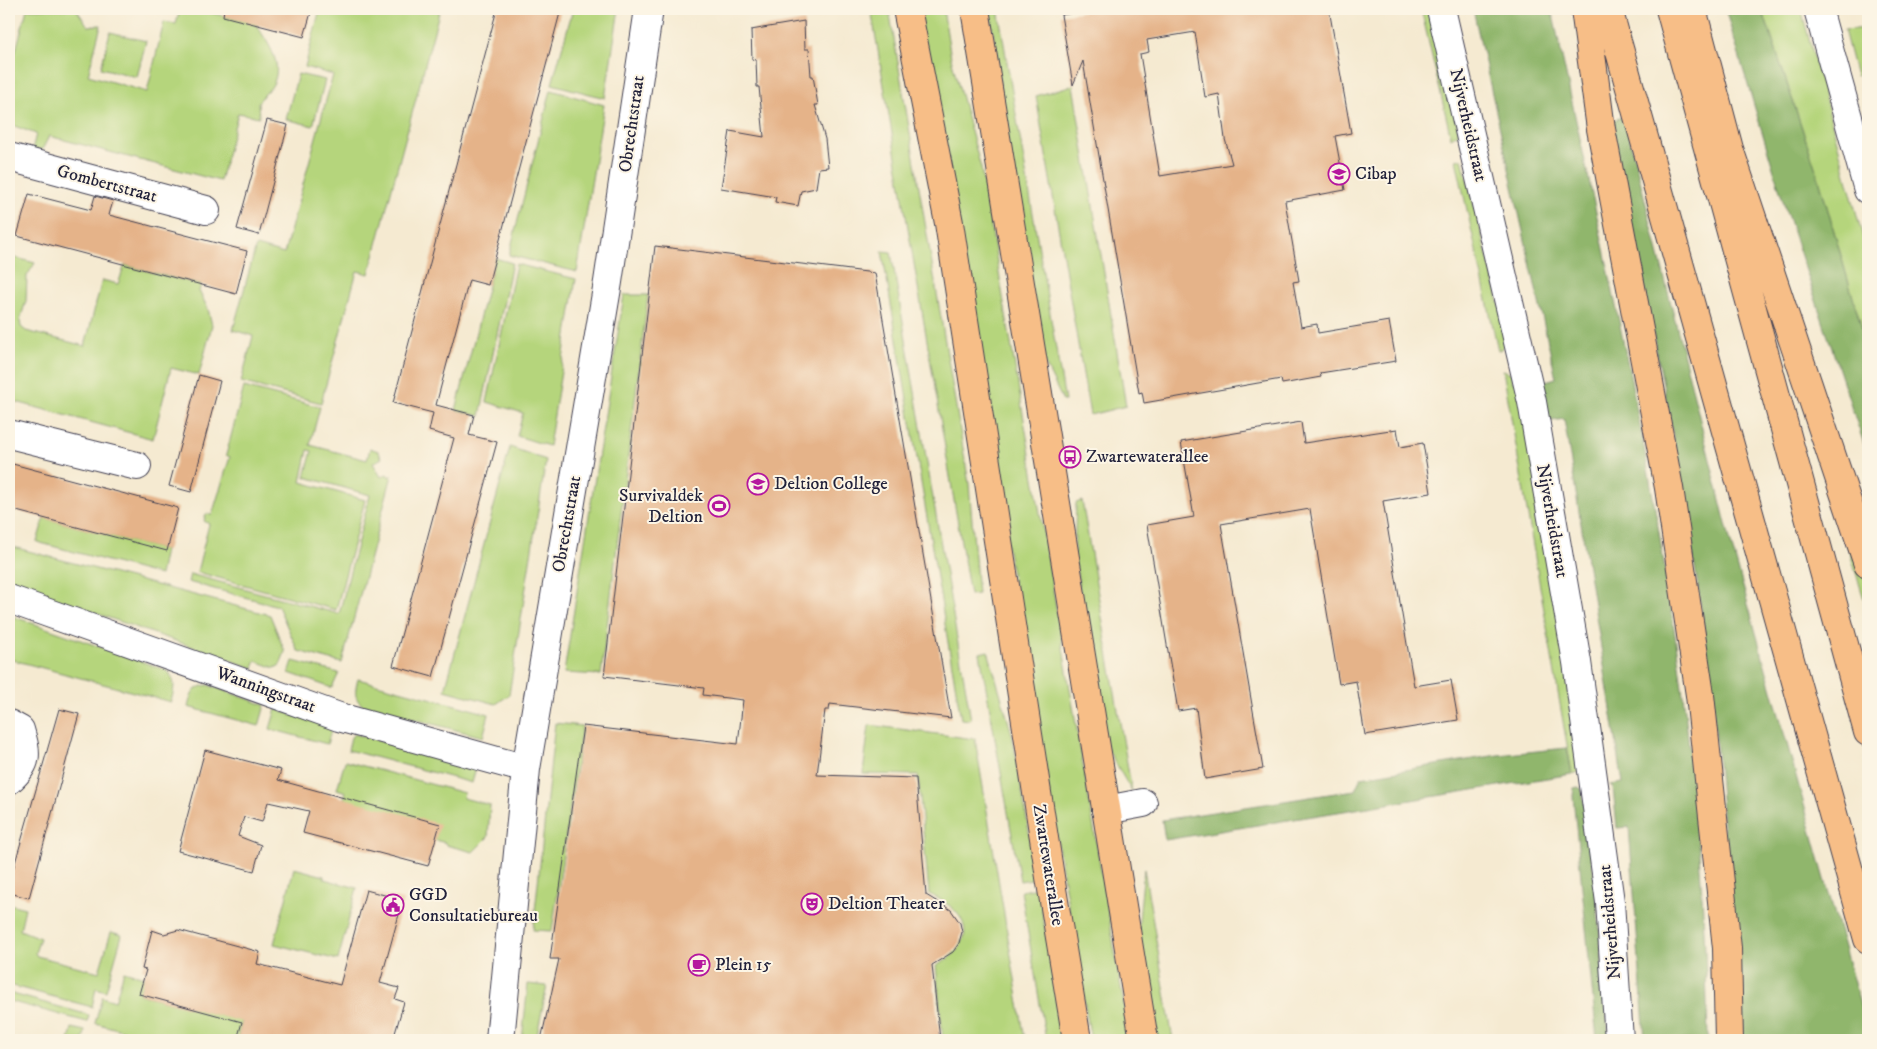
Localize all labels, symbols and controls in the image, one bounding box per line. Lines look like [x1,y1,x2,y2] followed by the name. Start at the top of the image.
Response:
[1444,66,1492,184] street label: Nijverheidstraat
[614,74,650,174] street label: Obrechtstraat
[55,160,160,208] street label: Gombertstraat
[1327,162,1351,186] school or university icon: Cibap
[1355,163,1397,185] place label: Cibap
[1058,445,1082,469] bus stop icon: Zwartewaterallee
[1086,446,1209,468] place label: Zwartewaterallee
[1531,462,1573,580] street label: Nijverheidstraat
[746,472,770,496] school or university icon: Deltion College
[774,473,888,495] place label: Deltion College
[548,474,586,574] street label: Obrechtstraat
[619,485,704,528] place label: Survivaldek Deltion
[707,494,731,518] sports icon: Survivaldek Deltion
[212,661,319,718] street label: Wanningstraat
[1028,803,1068,927] street label: Zwartewaterallee
[1594,863,1626,980] street label: Nijverheidstraat
[409,884,538,927] place label: GGD Consultatiebureau
[800,892,824,916] theatre icon: Deltion Theater
[381,893,405,917] public building icon: GGD Consultatiebureau
[828,893,945,915] place label: Deltion Theater
[687,953,711,977] cafe icon: Plein 15
[715,954,772,976] place label: Plein 15

